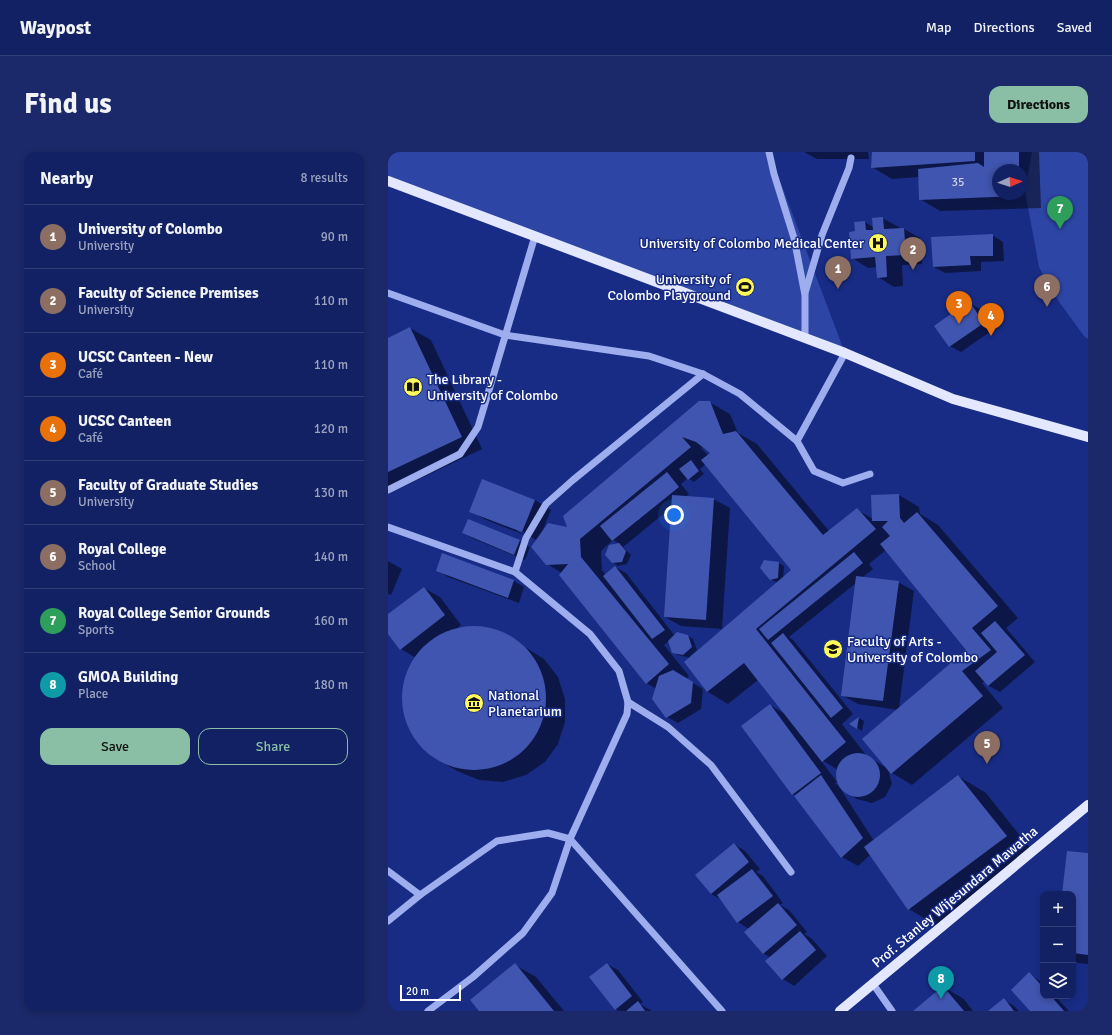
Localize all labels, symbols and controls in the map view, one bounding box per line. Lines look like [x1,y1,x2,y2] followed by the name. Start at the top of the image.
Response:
[20,16,91,40] text: Waypost
[926,19,952,36] text: Map
[974,19,1035,36] text: Directions
[1057,19,1092,36] text: Saved
[989,86,1088,123] button: Directions
[24,87,112,121] text: Find us
[992,164,1028,200] north arrow
[40,168,93,189] text: Nearby
[300,170,348,186] text: 8 results
[952,175,964,190] house number: 35
[1047,196,1073,229] pin: 7
[78,220,223,238] text: University of Colombo
[49,229,57,245] text: 1
[321,229,348,245] text: 90 m
[867,232,889,254] hospital icon: University of Colombo Medical Center
[640,235,865,252] place label: University of Colombo Medical Center
[900,237,926,270] pin: 2
[78,238,134,254] text: University
[825,256,851,289] pin: 1
[608,271,732,304] place label: University of Colombo Playground
[1034,274,1060,307] pin: 6
[734,276,756,298] sports icon: University of Colombo Playground
[78,284,259,302] text: Faculty of Science Premises
[946,291,972,324] pin: 3
[49,293,57,309] text: 2
[314,293,348,309] text: 110 m
[78,302,134,318] text: University
[978,303,1004,336] pin: 4
[78,348,213,366] text: UCSC Canteen - New
[49,357,57,373] text: 3
[314,357,348,373] text: 110 m
[78,366,103,382] text: Café
[427,371,558,404] place label: The Library - University of Colombo
[402,376,424,398] library icon: The Library - University of Colombo
[78,412,172,430] text: UCSC Canteen
[49,421,57,437] text: 4
[314,421,348,437] text: 120 m
[78,430,103,446] text: Café
[78,476,258,494] text: Faculty of Graduate Studies
[49,485,57,501] text: 5
[314,485,348,501] text: 130 m
[78,494,134,510] text: University
[664,505,684,525] your location
[78,540,167,558] text: Royal College
[49,549,57,565] text: 6
[314,549,348,565] text: 140 m
[78,558,116,574] text: School
[78,604,270,622] text: Royal College Senior Grounds
[49,613,57,629] text: 7
[314,613,348,629] text: 160 m
[78,622,114,638] text: Sports
[847,633,978,666] place label: Faculty of Arts - University of Colombo
[822,638,844,660] school or university icon: Faculty of Arts - University of Colombo
[78,668,178,686] text: GMOA Building
[49,677,57,693] text: 8
[314,677,348,693] text: 180 m
[78,686,108,702] text: Place
[488,687,562,720] place label: National Planetarium
[463,692,485,714] museum icon: National Planetarium
[40,728,190,765] button: Save
[198,728,348,765] button: Share
[974,731,1000,764] pin: 5
[869,823,1041,971] street label: Prof. Stanley Wijesundara Mawatha
[1040,891,1076,999] map controls
[1040,891,1076,927] button: +
[1040,927,1076,963] button: −
[1040,963,1076,999] button: layers
[928,966,954,999] pin: 8
[400,983,461,1002] scale bar
[406,985,429,998] text: 20 m

